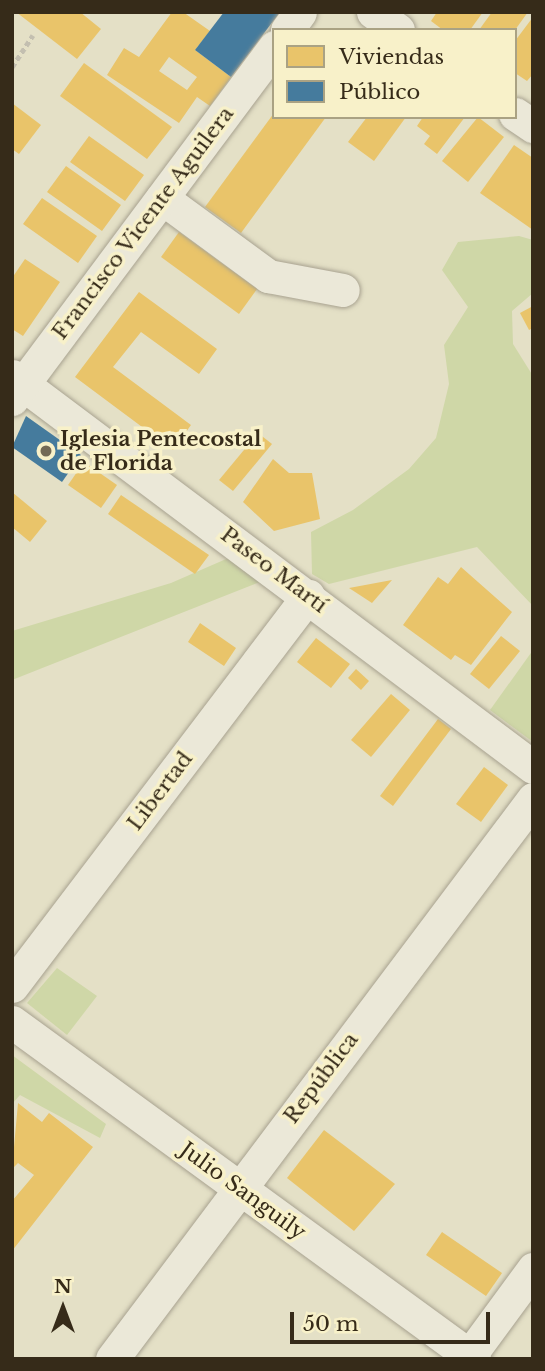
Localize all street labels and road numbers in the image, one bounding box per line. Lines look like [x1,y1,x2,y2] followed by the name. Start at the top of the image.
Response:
[47,101,239,345] street label: Francisco Vicente Aguilera
[216,522,332,618] street label: Paseo Martí
[122,747,198,835] street label: Libertad
[279,1028,363,1128] street label: República
[175,1137,311,1245] street label: Julio Sanguily

